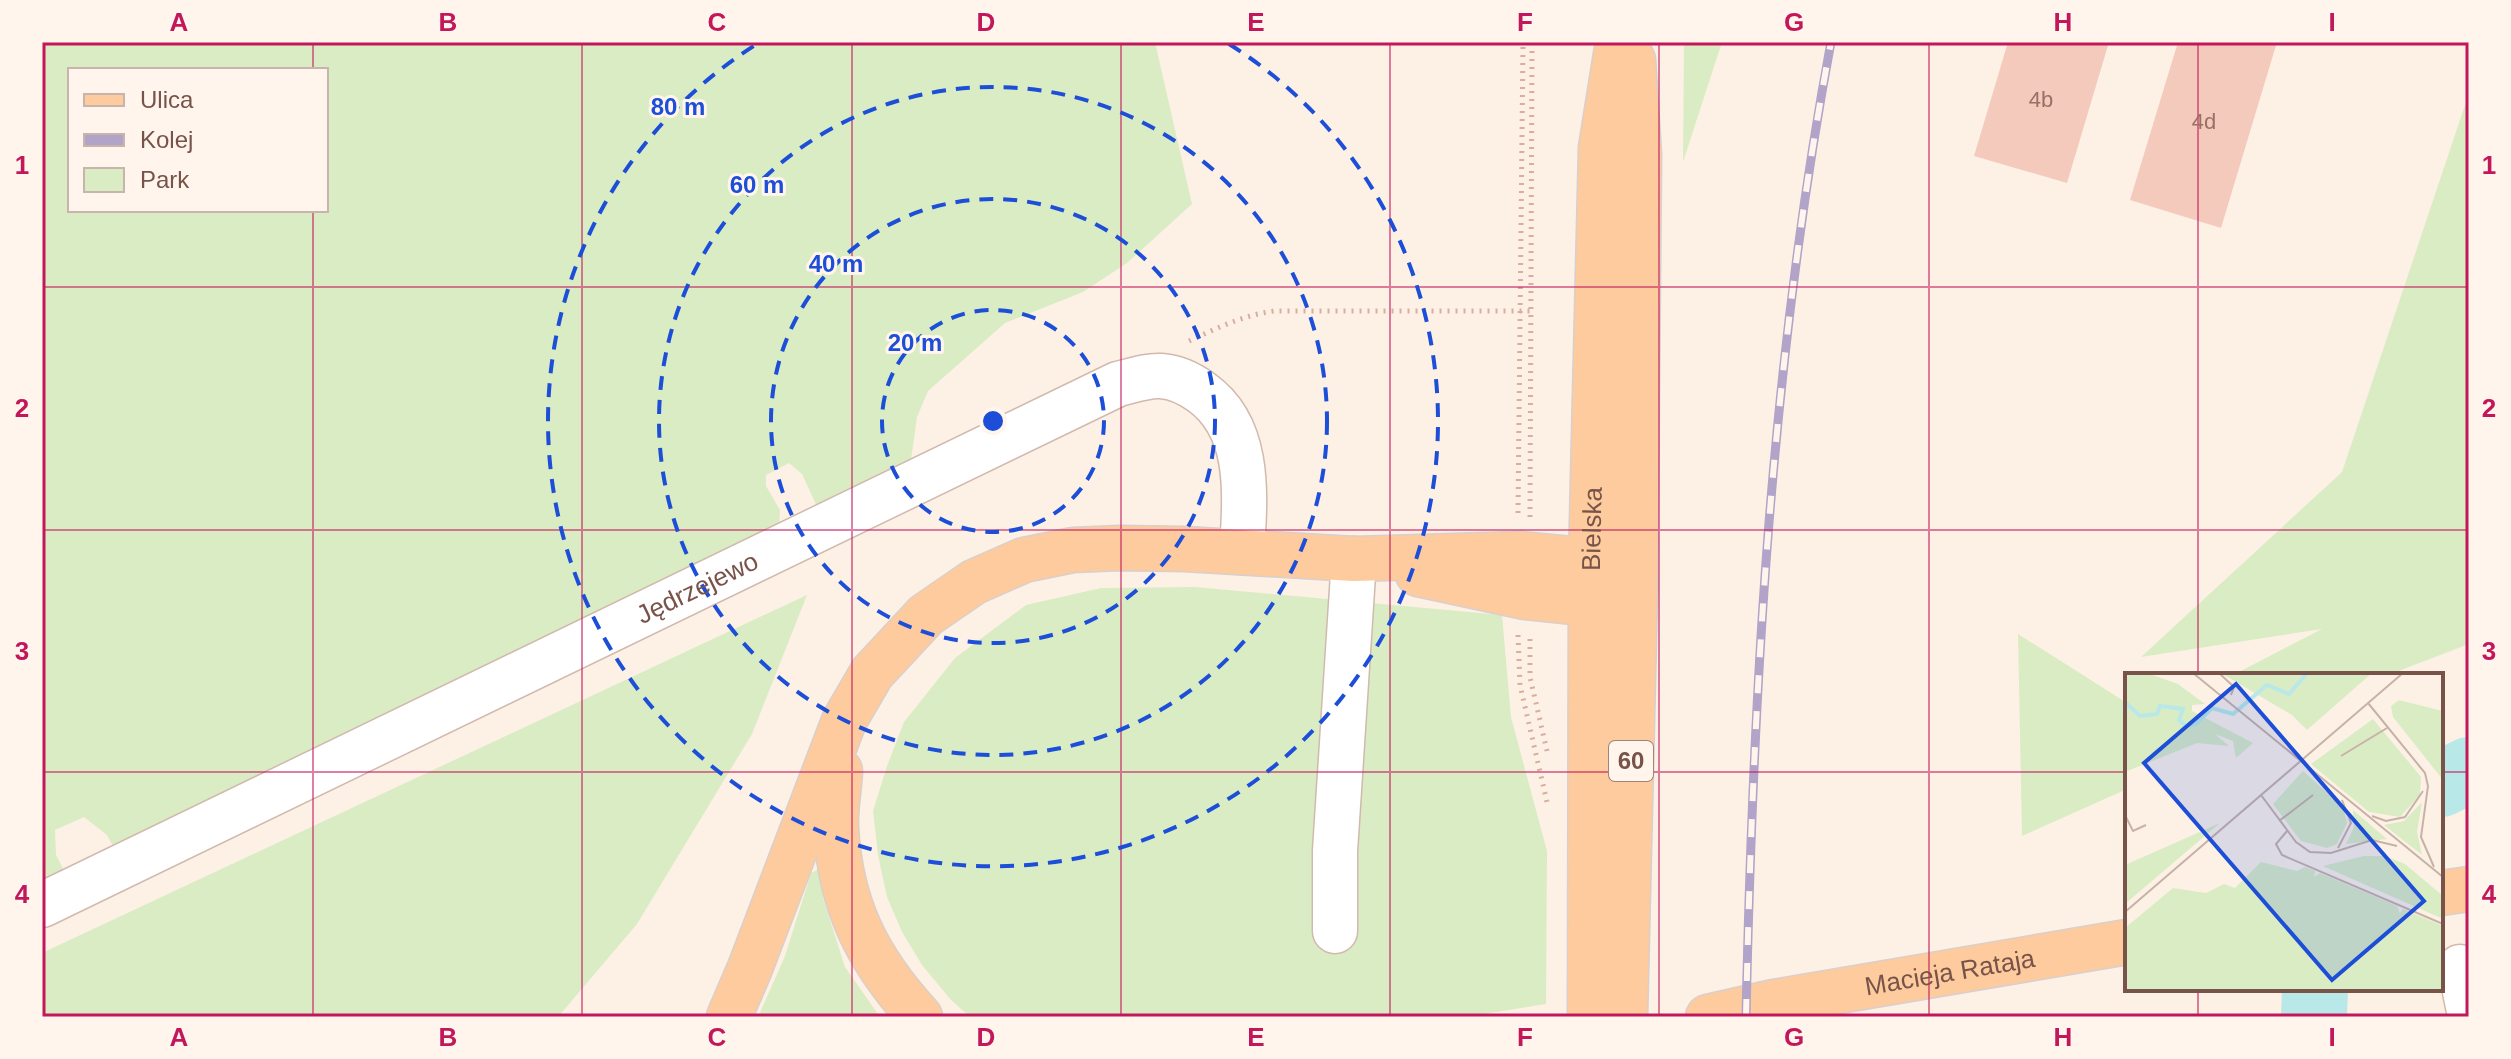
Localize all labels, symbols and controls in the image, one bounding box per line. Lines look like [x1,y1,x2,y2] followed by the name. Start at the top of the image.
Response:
[170,7,189,37] text: A
[439,7,457,37] text: B
[708,7,727,37] text: C
[977,7,995,37] text: D
[1247,7,1265,37] text: E
[1517,7,1533,37] text: F
[1784,7,1804,37] text: G
[2054,7,2072,37] text: H
[2328,7,2336,37] text: I
[68,68,328,212] legend
[140,86,194,113] text: Ulica
[2029,87,2053,112] house number: 4b
[651,93,705,120] text: 80 m
[2192,109,2216,134] house number: 4d
[140,126,193,153] text: Kolej
[15,150,29,180] text: 1
[2482,150,2496,180] text: 1
[140,166,190,193] text: Park
[730,171,784,198] text: 60 m
[809,250,863,277] text: 40 m
[888,329,942,356] text: 20 m
[15,393,29,423] text: 2
[2482,393,2496,423] text: 2
[979,407,1007,435] centre of rings
[1576,486,1608,571] street label: Bielska
[631,546,763,630] street label: Jędrzejewo
[15,636,29,666] text: 3
[2482,636,2496,666] text: 3
[2125,673,2443,991] inset map
[1609,741,1653,781] road number: 60
[15,879,30,909] text: 4
[2482,879,2497,909] text: 4
[1862,943,2038,1001] street label: Macieja Rataja
[170,1022,189,1052] text: A
[439,1022,457,1052] text: B
[708,1022,727,1052] text: C
[977,1022,995,1052] text: D
[1247,1022,1265,1052] text: E
[1517,1022,1533,1052] text: F
[1784,1022,1804,1052] text: G
[2054,1022,2072,1052] text: H
[2328,1022,2336,1052] text: I

